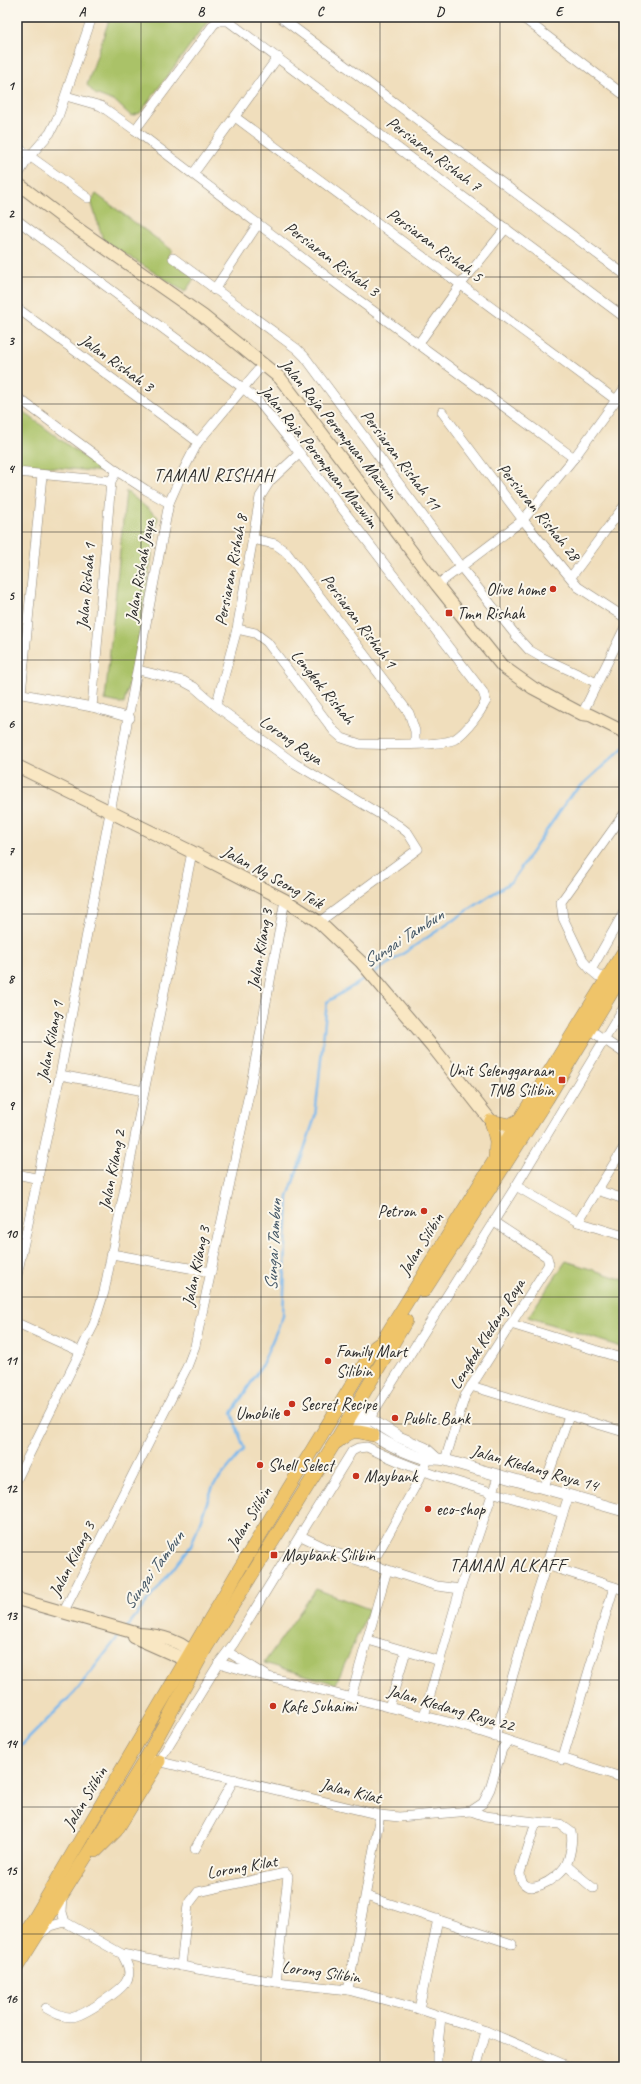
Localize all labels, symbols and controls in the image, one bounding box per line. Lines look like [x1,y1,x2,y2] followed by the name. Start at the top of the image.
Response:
[79,4,87,20] text: A
[198,4,206,20] text: B
[317,4,325,20] text: C
[436,4,445,20] text: D
[556,4,565,20] text: E
[8,78,16,94] text: 1
[383,112,486,197] street label: Persiaran Rishah 7
[383,203,488,287] street label: Persiaran Rishah 5
[8,206,15,222] text: 2
[281,217,384,302] street label: Persiaran Rishah 3
[75,329,159,398] street label: Jalan Rishah 3
[8,333,15,349] text: 3
[275,354,403,505] street label: Jalan Raja Perempuan Mazwin
[254,380,384,533] street label: Jalan Raja Perempuan Mazwim
[356,406,446,516] street label: Persiaran Rishah 11
[493,459,587,567] street label: Persiaran Rishah 28
[8,461,16,477] text: 4
[154,464,276,486] district label: TAMAN RISHAH
[210,510,253,627] street label: Persiaran Rishah 8
[121,516,160,625] street label: Jalan Rishah Jaya
[72,541,100,631] street label: Jalan Rishah 1
[317,570,402,673] street label: Persiaran Rishah 1
[486,579,546,600] place label: Olive home
[548,584,558,594] marker: Olive home
[8,588,15,604] text: 5
[457,603,526,624] place label: Tmn Rishah
[444,608,454,618] marker: Tmn Rishah
[286,645,360,729] street label: Lengkok Rishah
[255,711,328,770] street label: Lorong Raya
[8,716,15,732] text: 6
[218,840,329,914] street label: Jalan Ng Seong Teik
[8,843,15,859] text: 7
[359,903,449,972] water label: Sungai Tambun
[242,906,278,992] street label: Jalan Kilang 3
[8,971,16,987] text: 8
[32,998,68,1084] street label: Jalan Kilang 1
[448,1060,555,1101] place label: Unit Selenggaraan TNB Silibin
[557,1075,567,1085] marker: Unit Selenggaraan TNB Silibin
[8,1098,15,1114] text: 9
[94,1127,130,1213] street label: Jalan Kilang 2
[260,1197,286,1291] water label: Sungai Tambun
[378,1201,417,1222] place label: Petron
[419,1206,429,1216] marker: Petron
[393,1209,449,1280] street label: Jalan Silibin
[177,1223,215,1309] street label: Jalan Kilang 3
[5,1226,18,1242] text: 10
[445,1273,530,1393] street label: Lengkok Kledang Raya
[336,1341,409,1382] place label: Family Mart Silibin
[5,1353,19,1369] text: 11
[323,1356,333,1366] marker: Family Mart Silibin
[300,1394,378,1415] place label: Secret Recipe
[287,1399,297,1409] marker: Secret Recipe
[235,1403,280,1424] place label: Umobile
[282,1408,292,1418] marker: Umobile
[403,1408,472,1429] place label: Public Bank
[390,1413,400,1423] marker: Public Bank
[468,1440,603,1497] street label: Jalan Kledang Raya 14
[268,1455,336,1476] place label: Shell Select
[255,1460,265,1470] marker: Shell Select
[364,1466,419,1487] place label: Maybank
[351,1471,361,1481] marker: Maybank
[5,1481,18,1497] text: 12
[221,1483,277,1554] street label: Jalan Silibin
[436,1499,487,1520] place label: eco-shop
[423,1504,433,1514] marker: eco-shop
[44,1517,100,1601] street label: Jalan Kilang 3
[117,1525,190,1614] water label: Sungai Tambun
[282,1545,376,1566] place label: Maybank Silibin
[269,1550,279,1560] marker: Maybank Silibin
[450,1554,569,1576] district label: TAMAN ALKAFF
[5,1608,18,1624] text: 13
[384,1680,518,1736] street label: Jalan Kledang Raya 22
[281,1696,359,1717] place label: Kafe Suhaimi
[268,1701,278,1711] marker: Kafe Suhaimi
[5,1736,19,1752] text: 14
[58,1762,112,1834] street label: Jalan Silibin
[318,1773,386,1809] street label: Jalan Kilat
[205,1850,281,1883] street label: Lorong Kilat
[5,1863,18,1879] text: 15
[280,1956,363,1988] street label: Lorong Silibin
[5,1991,18,2007] text: 16

